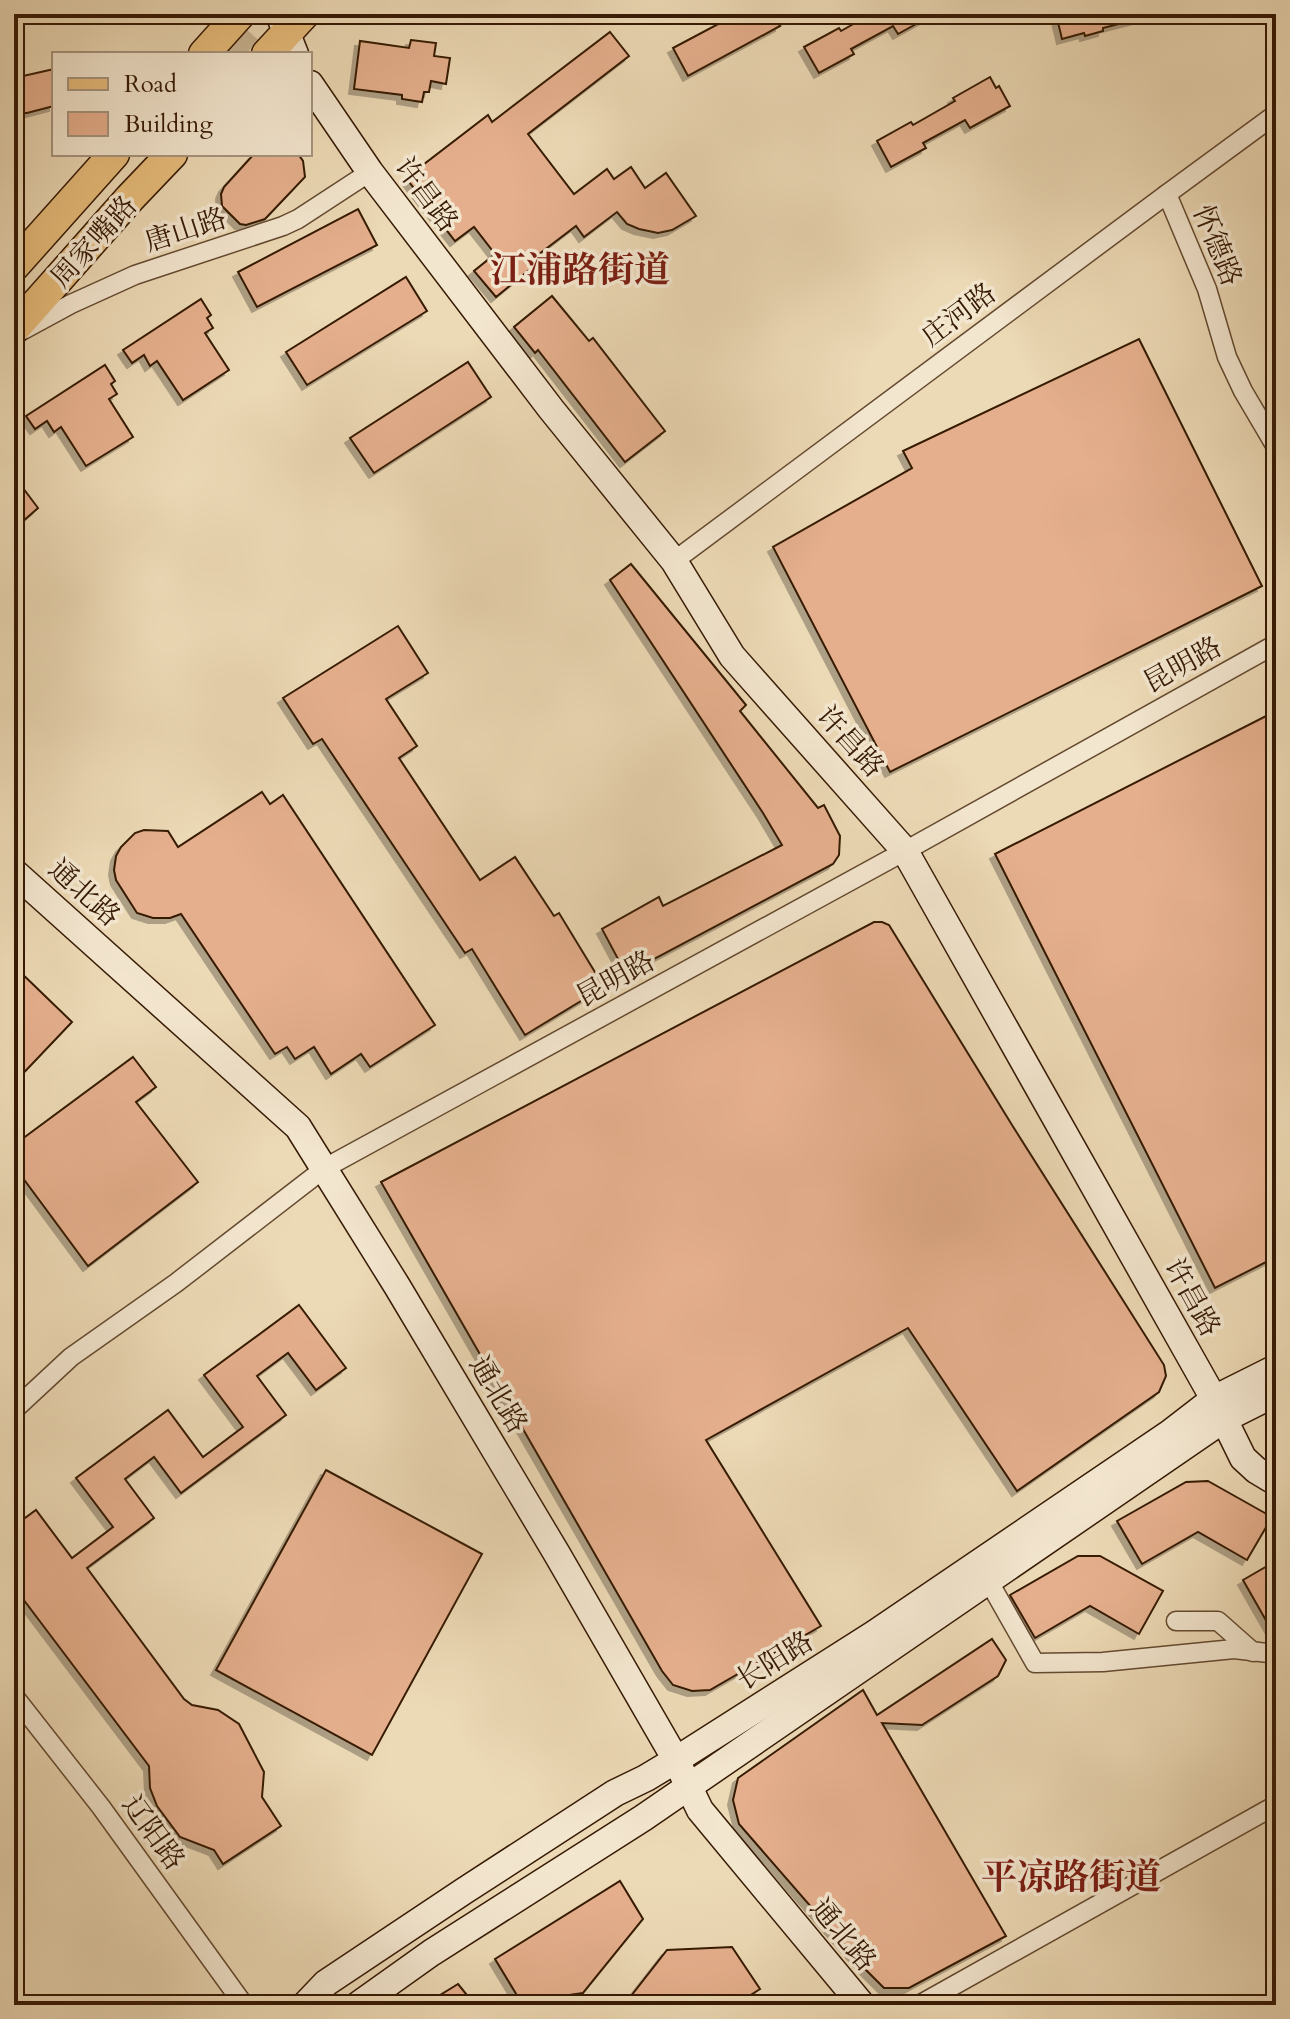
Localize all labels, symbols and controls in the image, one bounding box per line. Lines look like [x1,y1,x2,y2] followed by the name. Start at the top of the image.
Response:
[52,52,312,156] legend
[124,68,177,101] text: Road
[124,108,214,141] text: Building
[386,150,467,240] street label: 许昌路
[42,187,145,296] street label: 周家嘴路
[139,199,231,261] street label: 唐山路
[1184,199,1250,291] street label: 怀德路
[490,246,670,295] district label: 江浦路街道
[914,274,1004,355] street label: 庄河路
[1137,628,1228,702] street label: 昆明路
[808,698,892,786] street label: 许昌路
[40,851,128,935] street label: 通北路
[570,942,661,1016] street label: 昆明路
[1155,1252,1229,1343] street label: 许昌路
[460,1349,536,1440] street label: 通北路
[729,1622,820,1699] street label: 长阳路
[113,1787,193,1878] street label: 辽阳路
[981,1853,1161,1902] district label: 平凉路街道
[802,1890,885,1979] street label: 通北路

